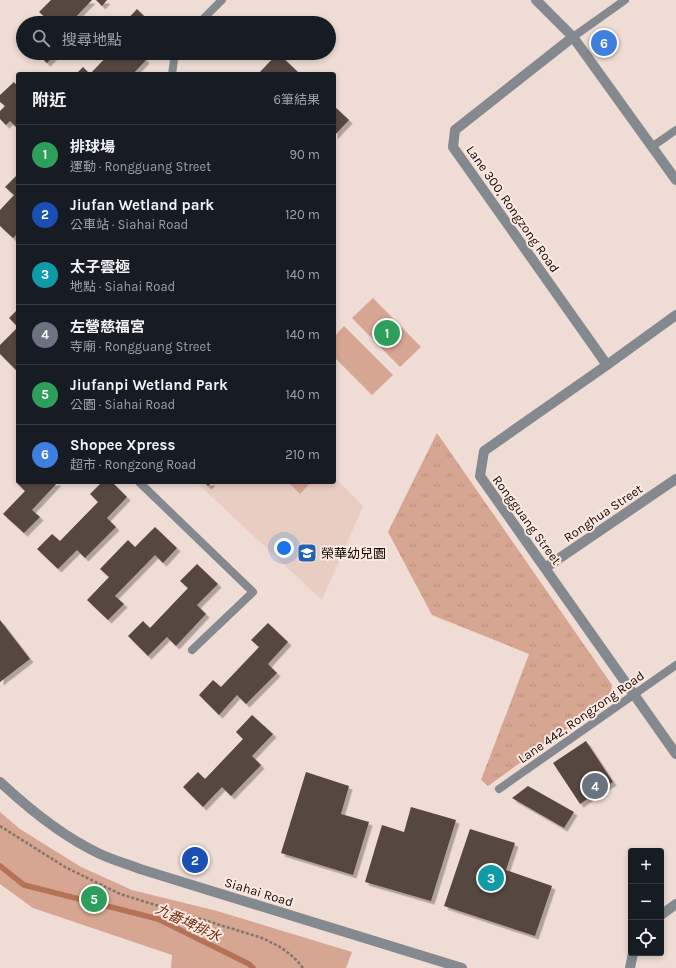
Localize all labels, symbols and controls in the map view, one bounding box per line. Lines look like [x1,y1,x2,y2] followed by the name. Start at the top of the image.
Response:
[16,16,336,60] search box
[30,27,52,49] icon: search
[591,28,617,58] pin: 6
[62,31,122,49] text: 搜尋地點
[32,90,66,110] text: 附近
[274,92,320,107] text: 6筆結果
[70,138,115,156] text: 排球場
[463,143,563,275] street label: Lane 300, Rongzong Road
[43,147,47,162] text: 1
[289,147,320,162] text: 90 m
[70,159,211,174] text: 運動 · Rongguang Street
[70,196,214,214] text: Jiufan Wetland park
[41,207,49,222] text: 2
[285,207,320,222] text: 120 m
[70,217,188,232] text: 公車站 · Siahai Road
[70,258,130,276] text: 太子雲極
[41,267,49,282] text: 3
[285,267,320,282] text: 140 m
[70,279,175,294] text: 地點 · Siahai Road
[70,318,145,336] text: 左營慈福宮
[374,318,400,348] pin: 1
[41,327,49,342] text: 4
[285,327,320,342] text: 140 m
[70,339,211,354] text: 寺廟 · Rongguang Street
[70,376,228,394] text: Jiufanpi Wetland Park
[41,387,49,402] text: 5
[285,387,320,402] text: 140 m
[70,397,175,412] text: 公園 · Siahai Road
[70,436,175,454] text: Shopee Xpress
[41,447,49,462] text: 6
[285,447,320,462] text: 210 m
[70,457,196,472] text: 超市 · Rongzong Road
[490,472,564,568] street label: Rongguang Street
[561,481,645,545] street label: Ronghua Street
[274,538,294,558] your location
[296,542,318,564] school or university icon: 榮華幼兒園
[321,546,386,561] place label: 榮華幼兒園
[515,668,647,766] street label: Lane 442, Rongzong Road
[582,771,608,801] pin: 4
[182,845,208,875] pin: 2
[628,848,664,956] map controls
[628,848,664,884] button: +
[478,863,504,893] pin: 3
[223,874,295,910] street label: Siahai Road
[81,884,107,914] pin: 5
[628,884,664,920] button: −
[153,901,224,946] water label: 九番埤排水
[628,920,664,956] button: locate

